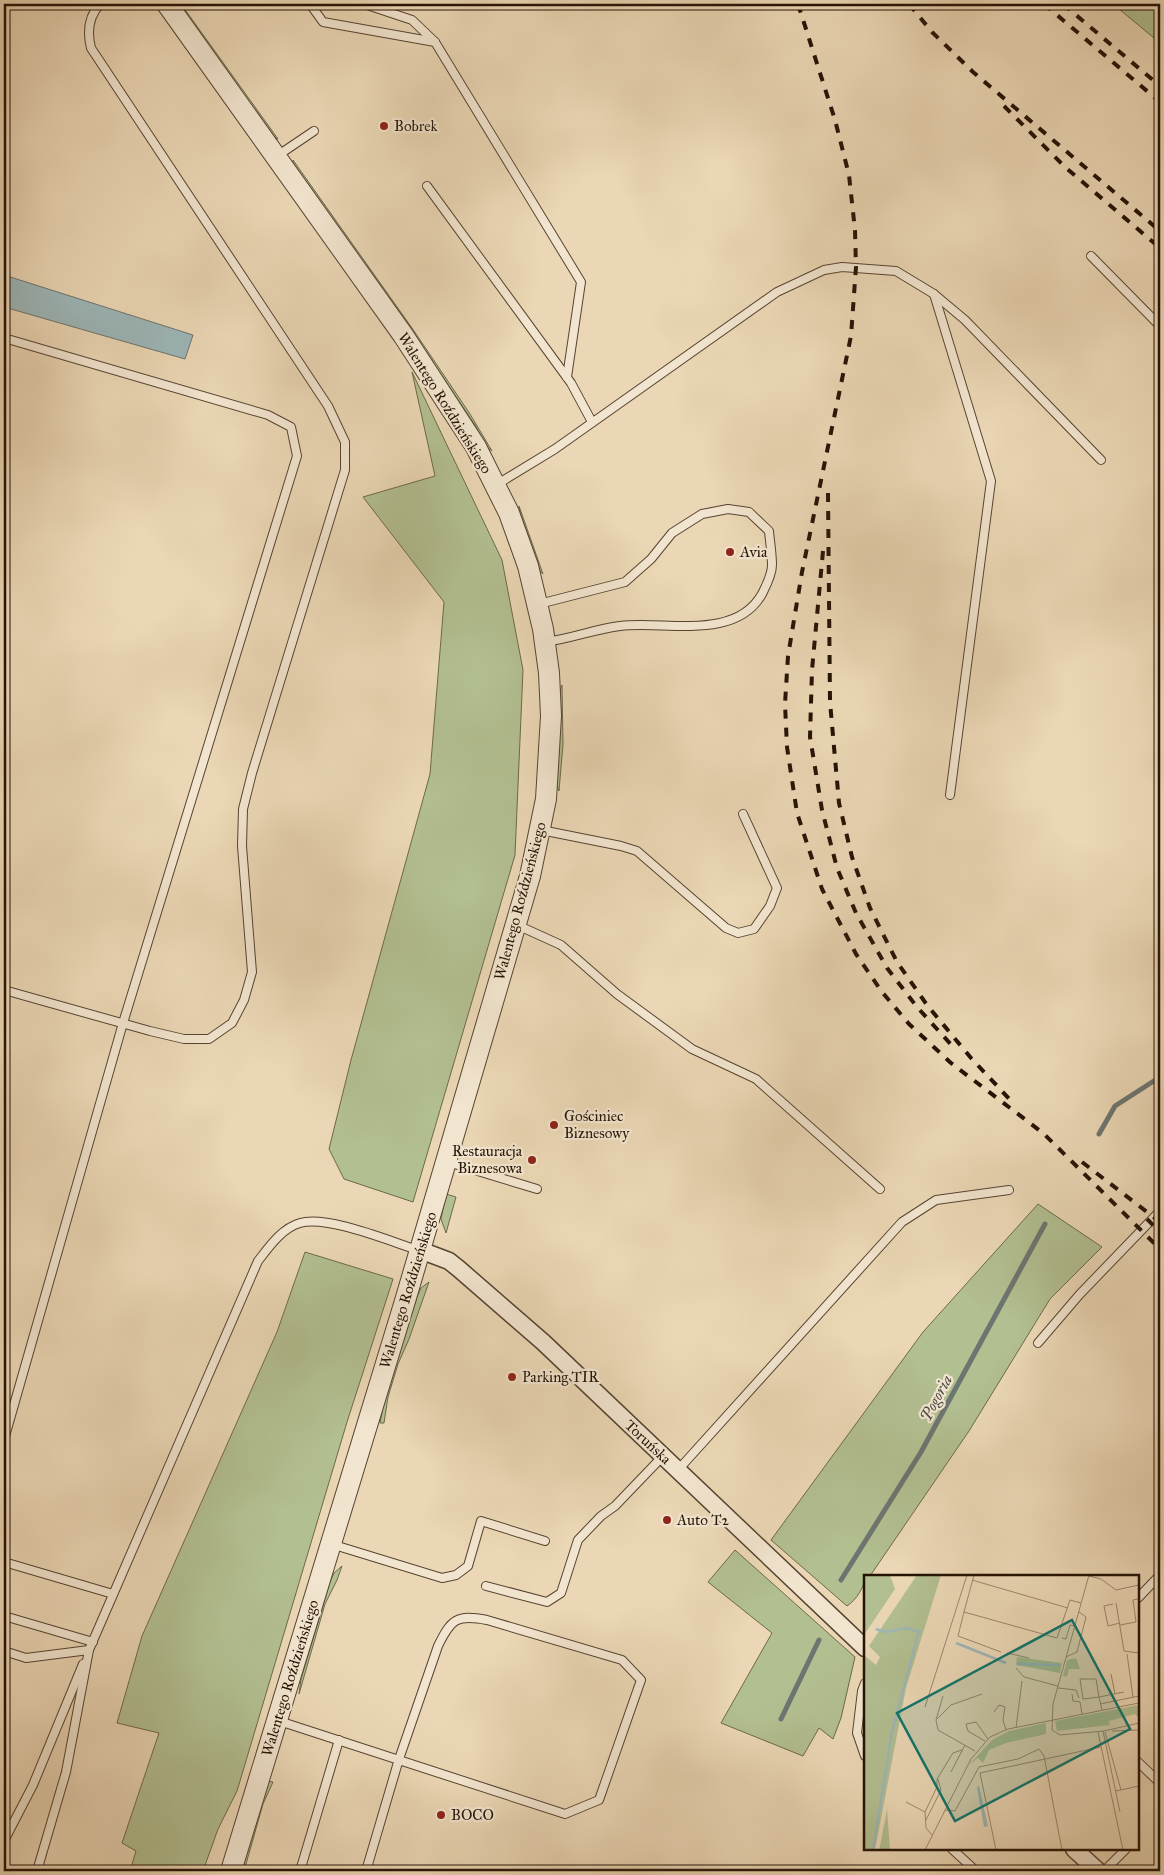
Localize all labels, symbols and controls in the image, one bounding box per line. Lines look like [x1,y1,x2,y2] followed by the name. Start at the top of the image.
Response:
[394,117,438,135] place label: Bobrek
[378,120,390,132] marker: Bobrek
[394,329,496,477] street label: Walentego Roździeńskiego
[739,543,768,561] place label: Avia
[724,546,736,558] marker: Avia
[490,820,550,982] street label: Walentego Roździeńskiego
[564,1107,630,1142] place label: Gościniec Biznesowy
[548,1119,560,1131] marker: Gościniec Biznesowy
[452,1142,523,1177] place label: Restauracja Biznesowa
[526,1154,538,1166] marker: Restauracja Biznesowa
[376,1209,441,1371] street label: Walentego Roździeńskiego
[522,1368,599,1386] place label: Parking TIR
[506,1371,518,1383] marker: Parking TIR
[916,1371,956,1424] water label: Pogoria
[621,1416,676,1469] street label: Toruńska
[676,1511,729,1529] place label: Auto T2
[661,1514,673,1526] marker: Auto T2
[864,1575,1139,1850] inset map
[258,1597,323,1759] street label: Walentego Roździeńskiego
[451,1806,494,1824] place label: BOCO
[435,1809,447,1821] marker: BOCO

